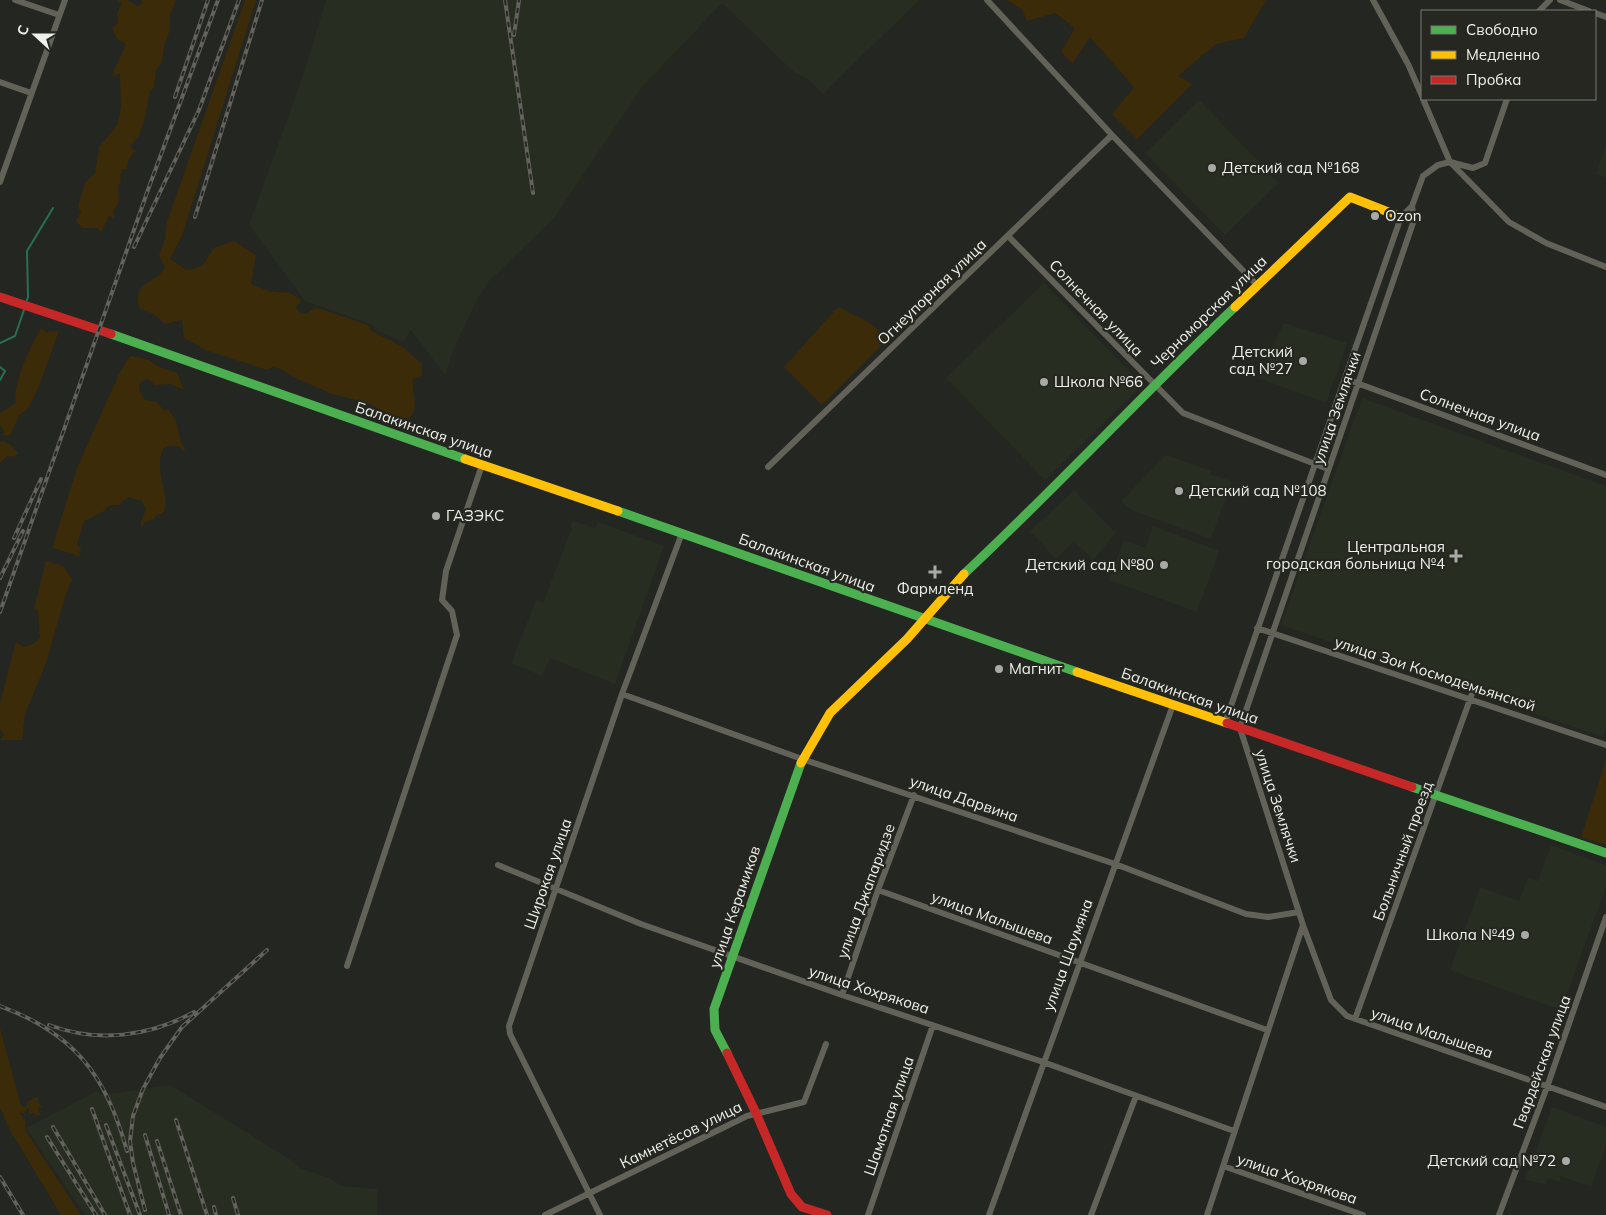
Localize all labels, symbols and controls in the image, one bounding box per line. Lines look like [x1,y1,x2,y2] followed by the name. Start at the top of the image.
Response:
[10,10,60,60] north arrow
[1421,10,1596,100] legend
[1466,20,1538,39] text: Свободно
[13,23,33,38] text: С
[1466,45,1540,64] text: Медленно
[1466,70,1521,89] text: Пробка
[1222,158,1360,177] place label: Детский сад №168
[1206,162,1218,174] marker: Детский сад №168
[1385,206,1422,225] place label: Ozon
[1369,210,1381,222] marker: Ozon
[873,235,990,349] street label: Огнеупорная улица
[1147,251,1271,372] street label: Черноморская улица
[1045,255,1147,360] street label: Солнечная улица
[1229,342,1293,378] place label: Детский сад №27
[1308,349,1365,467] street label: улица Землячки
[1297,355,1309,367] marker: Детский сад №27
[1054,372,1143,391] place label: Школа №66
[1038,376,1050,388] marker: Школа №66
[1417,384,1543,445] street label: Солнечная улица
[353,397,495,462] street label: Балакинская улица
[1189,481,1327,500] place label: Детский сад №108
[1173,485,1185,497] marker: Детский сад №108
[446,506,504,525] place label: ГАЗЭКС
[430,510,442,522] marker: ГАЗЭКС
[736,529,878,596] street label: Балакинская улица
[1266,537,1445,573] place label: Центральная городская больница №4
[1449,549,1463,563] marker: Центральная городская больница №4
[1025,555,1154,574] place label: Детский сад №80
[1158,559,1170,571] marker: Детский сад №80
[929,566,941,578] marker: Фармленд
[897,579,973,598] place label: Фармленд
[1332,632,1538,715] street label: улица Зои Космодемьянской
[1009,659,1063,678] place label: Магнит
[993,663,1005,675] marker: Магнит
[1119,663,1261,728] street label: Балакинская улица
[1251,747,1306,865] street label: улица Землячки
[907,771,1021,826] street label: улица Дарвина
[1368,778,1437,923] street label: Больничный проезд
[520,816,575,932] street label: Широкая улица
[832,821,899,961] street label: улица Джапаридзе
[705,843,764,971] street label: улица Керамиков
[929,887,1055,948] street label: улица Малышева
[1038,896,1097,1013] street label: улица Шаумяна
[1426,925,1515,944] place label: Школа №49
[1519,929,1531,941] marker: Школа №49
[806,961,932,1018] street label: улица Хохрякова
[1509,992,1575,1131] street label: Гвардейская улица
[1369,1003,1496,1062] street label: улица Малышева
[859,1054,918,1178] street label: Шамотная улица
[616,1097,745,1172] street label: Камнетёсов улица
[1235,1149,1360,1208] street label: улица Хохрякова
[1427,1151,1556,1170] place label: Детский сад №72
[1560,1155,1572,1167] marker: Детский сад №72

